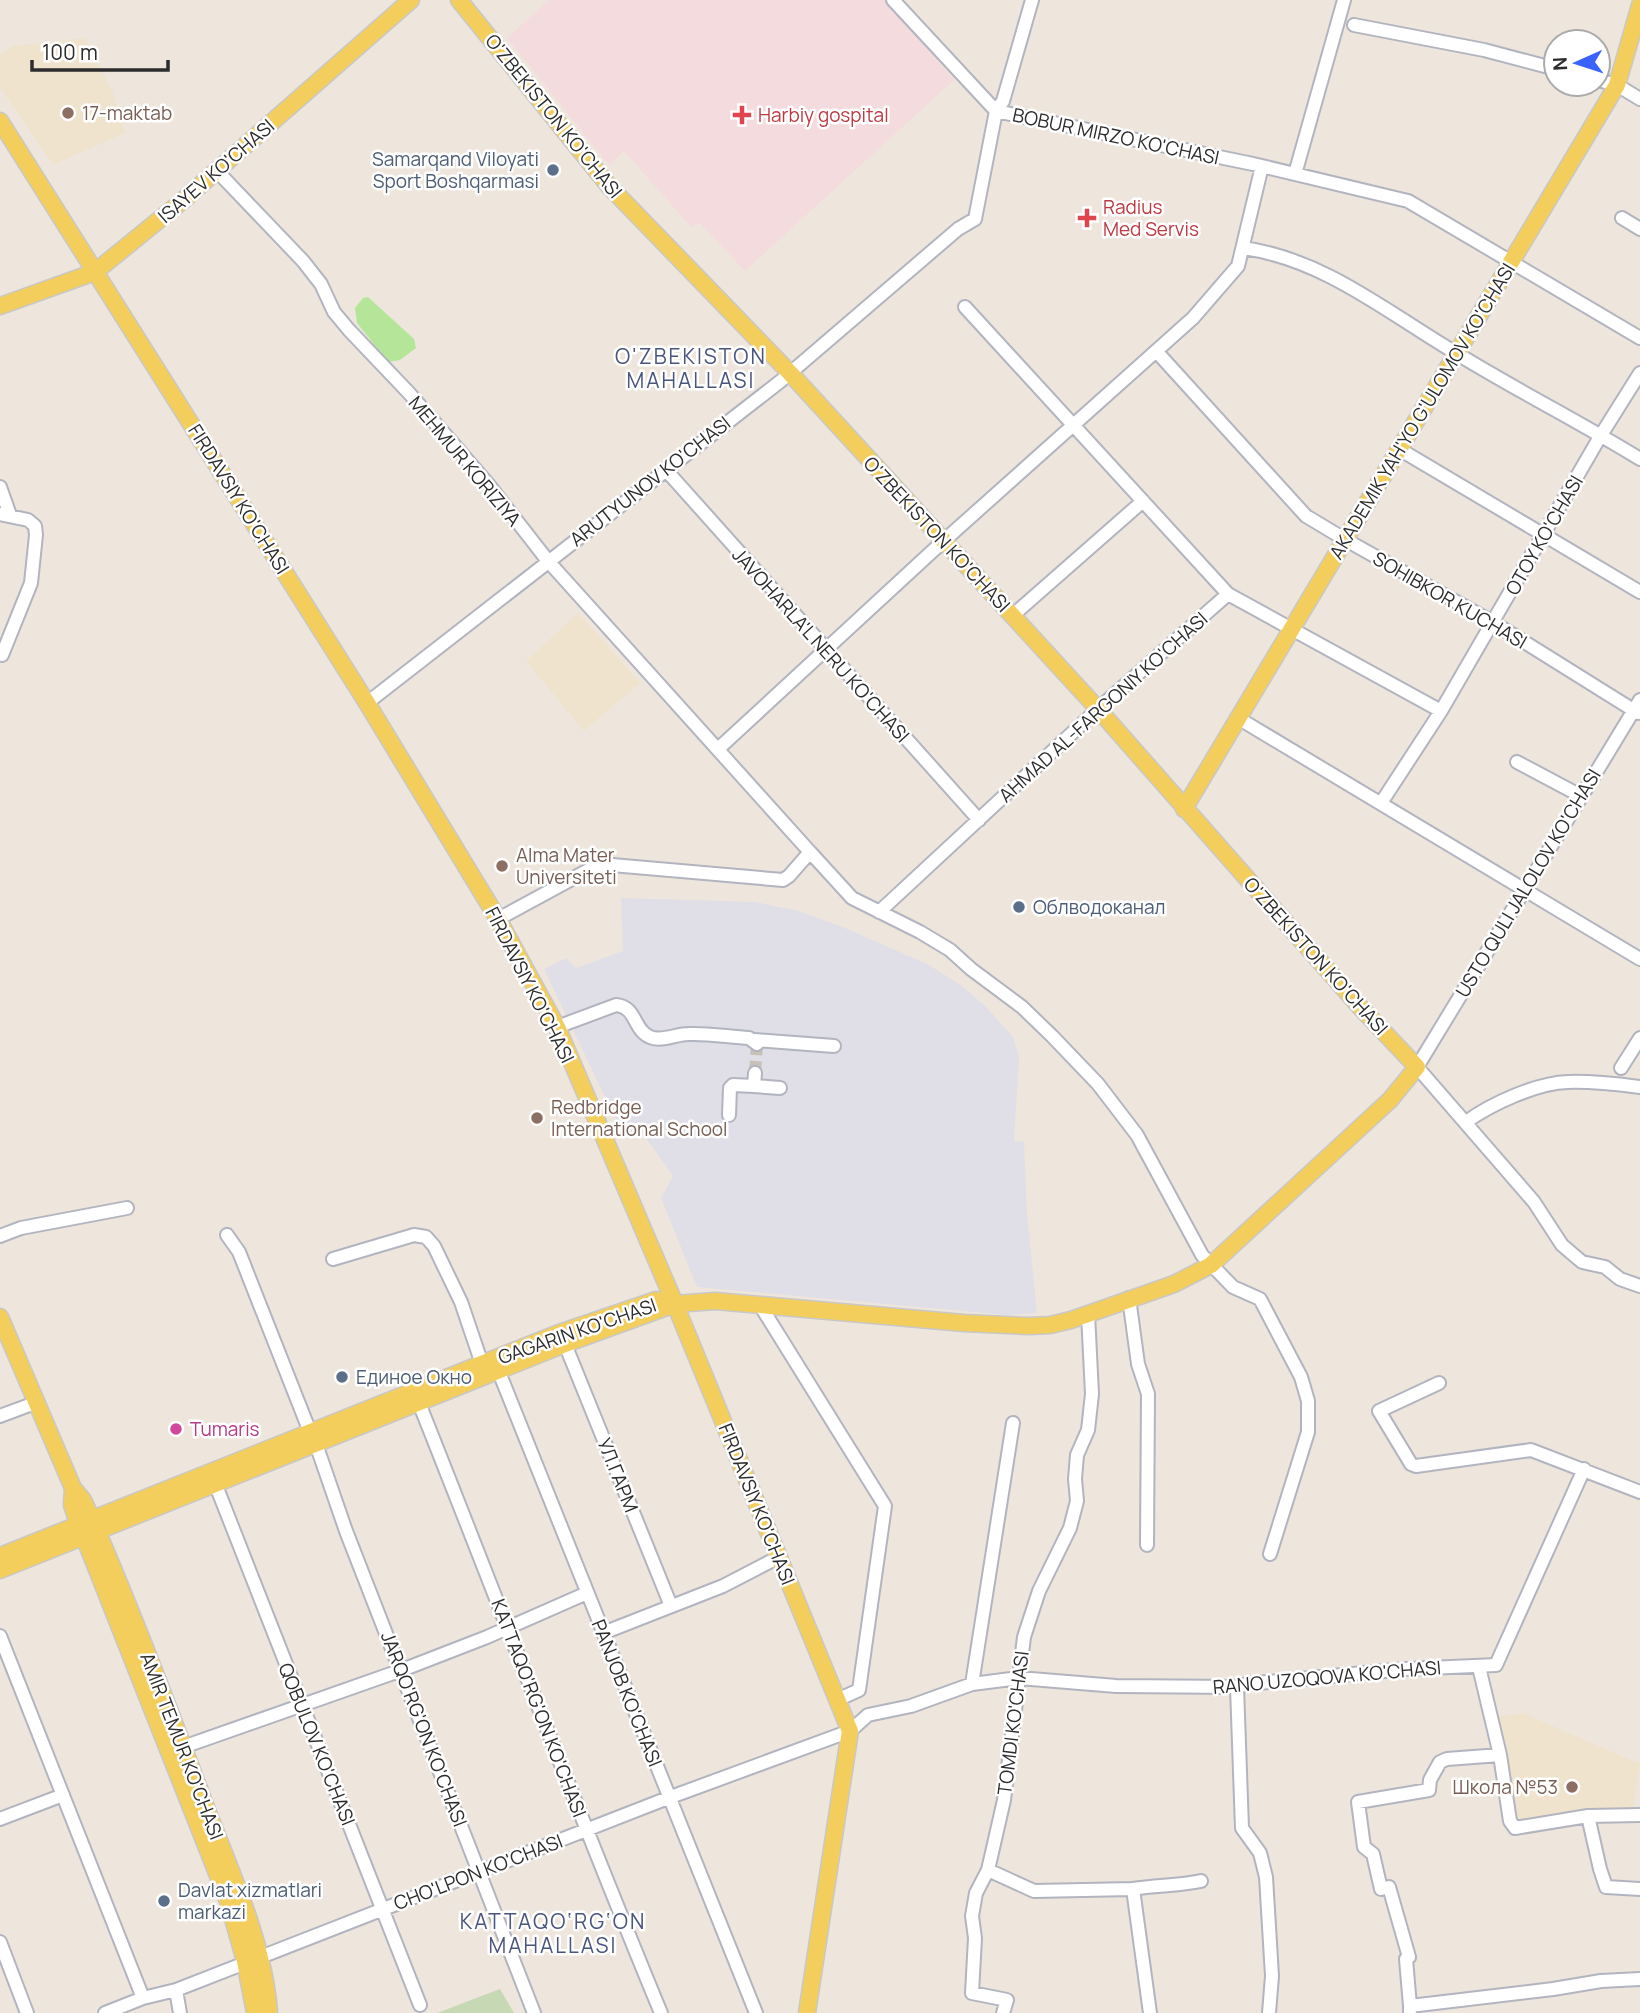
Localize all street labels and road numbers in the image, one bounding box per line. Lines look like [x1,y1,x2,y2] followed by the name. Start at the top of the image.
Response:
[480,29,628,203] street label: O'ZBEKISTON KO'CHASI
[1010,101,1222,171] street label: BOBUR MIRZO KO'CHASI
[152,113,280,229] street label: ISAYEV KO'CHASI
[1323,258,1521,564] street label: AKADEMIK YAH'YO G'ULOMOV KO'CHASI
[403,390,527,532] street label: MEHMUR KORIZIYA
[564,410,736,552] street label: ARUTYUNOV KO'CHASI
[182,419,296,579] street label: FIRDAVSIY KO'CHASI
[858,450,1016,618] street label: O'ZBEKISTON KO'CHASI
[1499,470,1589,600] street label: OTOY KO'CHASI
[727,542,915,748] street label: JAVOHARLA'L NERU KO'CHASI
[1368,545,1532,655] street label: SOHIBKOR KUCHASI
[993,606,1213,808] street label: AHMAD AL-FARGONIY KO'CHASI
[1449,764,1607,1002] street label: USTO QULI JALOLOV KO'CHASI
[1238,871,1394,1041] street label: O'ZBEKISTON KO'CHASI
[479,902,581,1068] street label: FIRDAVSIY KO'CHASI
[494,1292,660,1370] street label: GAGARIN KO'CHASI
[713,1419,801,1589] street label: FIRDAVSIY KO'CHASI
[591,1434,645,1516] street label: УЛ.ГАРМ
[485,1595,593,1821] street label: KATTAQO'RG'ON KO'CHASI
[586,1616,668,1770] street label: PANJOB KO'CHASI
[375,1628,473,1830] street label: JARQO'RG'ON KO'CHASI
[134,1649,230,1843] street label: AMIR TEMUR KO'CHASI
[991,1650,1035,1796] street label: TOMDI KO'CHASI
[1212,1654,1442,1700] street label: RANO UZOQOVA KO'CHASI
[273,1659,361,1829] street label: QOBULOV KO'CHASI
[390,1828,566,1916] street label: CHO'LPON KO'CHASI

